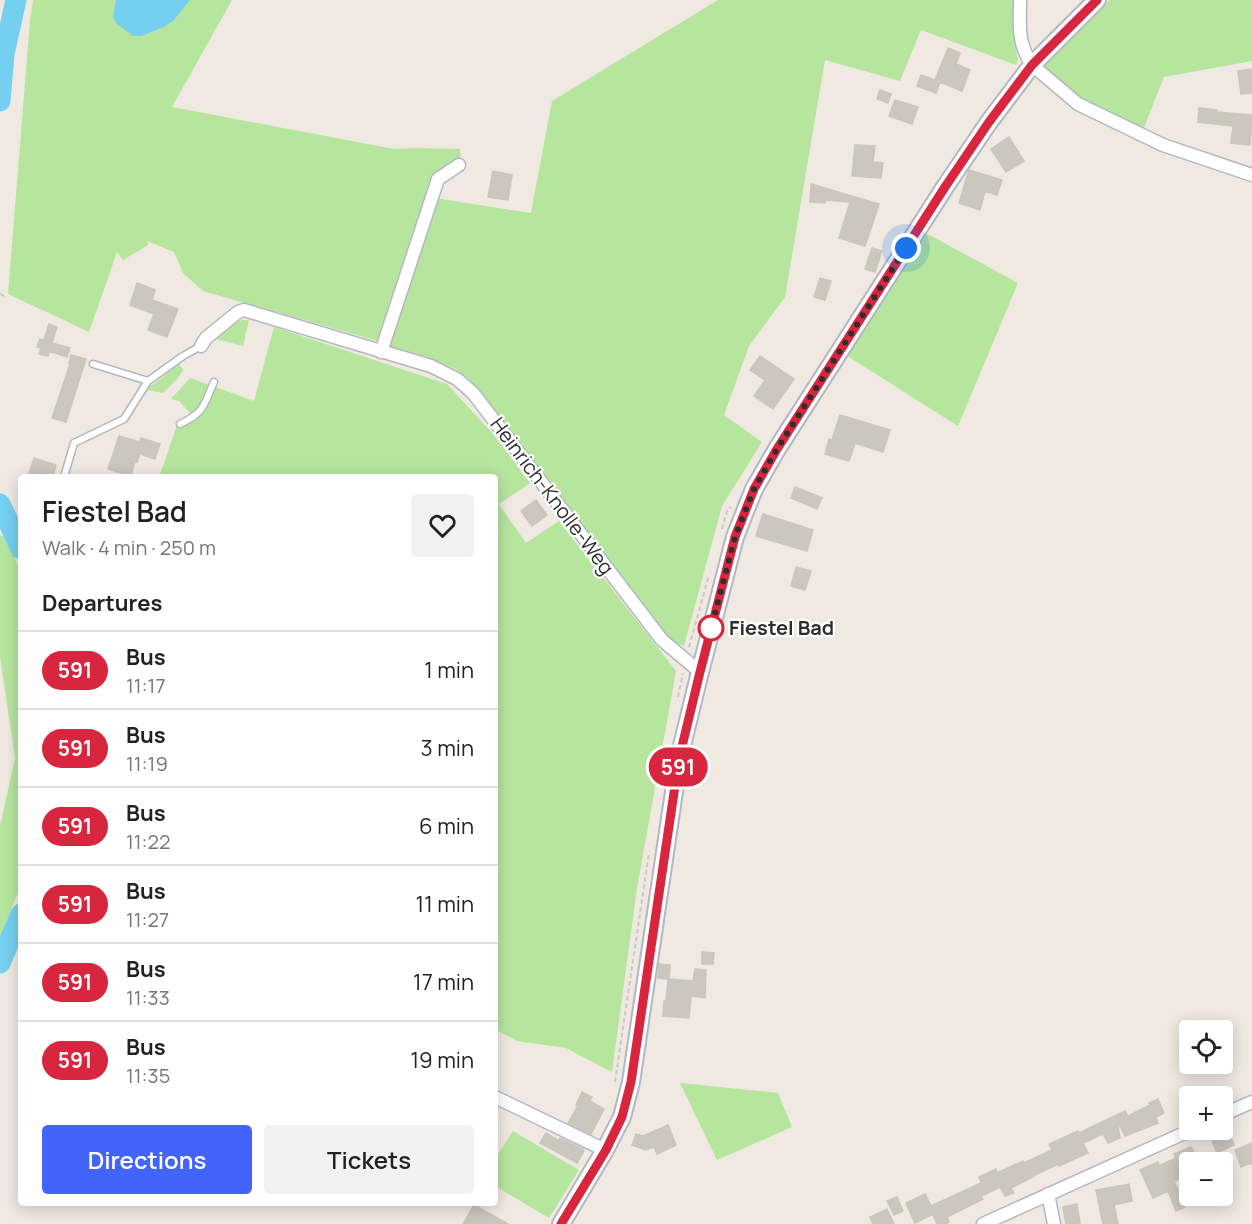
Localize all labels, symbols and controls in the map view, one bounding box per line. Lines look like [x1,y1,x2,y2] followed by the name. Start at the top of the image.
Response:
[891,233,921,263] your location
[484,412,620,580] street label: Heinrich-Knolle-Weg
[42,492,187,530] text: Fiestel Bad
[411,494,474,557] button: heart
[42,534,216,561] text: Walk · 4 min · 250 m
[42,588,162,618] text: Departures
[729,614,834,641] place label: Fiestel Bad
[698,615,724,641] marker: Fiestel Bad
[126,642,166,672] text: Bus
[424,655,474,685] text: 1 min
[58,656,92,684] text: 591
[126,672,165,699] text: 11:17
[126,720,166,750] text: Bus
[421,733,474,763] text: 3 min
[58,734,92,762] text: 591
[644,748,712,786] line badge: 591
[126,750,168,777] text: 11:19
[661,753,695,781] text: 591
[126,798,166,828] text: Bus
[419,811,474,841] text: 6 min
[58,812,92,840] text: 591
[126,828,170,855] text: 11:22
[126,876,166,906] text: Bus
[416,889,474,919] text: 11 min
[58,890,92,918] text: 591
[126,906,169,933] text: 11:27
[126,954,166,984] text: Bus
[413,967,474,997] text: 17 min
[58,968,92,996] text: 591
[126,984,170,1011] text: 11:33
[1179,1020,1233,1206] map controls
[1179,1020,1233,1074] button: locate
[126,1032,166,1062] text: Bus
[411,1045,474,1075] text: 19 min
[58,1046,92,1074] text: 591
[126,1062,170,1089] text: 11:35
[1179,1086,1233,1140] button: +
[42,1125,252,1194] button: Directions
[264,1125,474,1194] button: Tickets
[1179,1152,1233,1206] button: −

